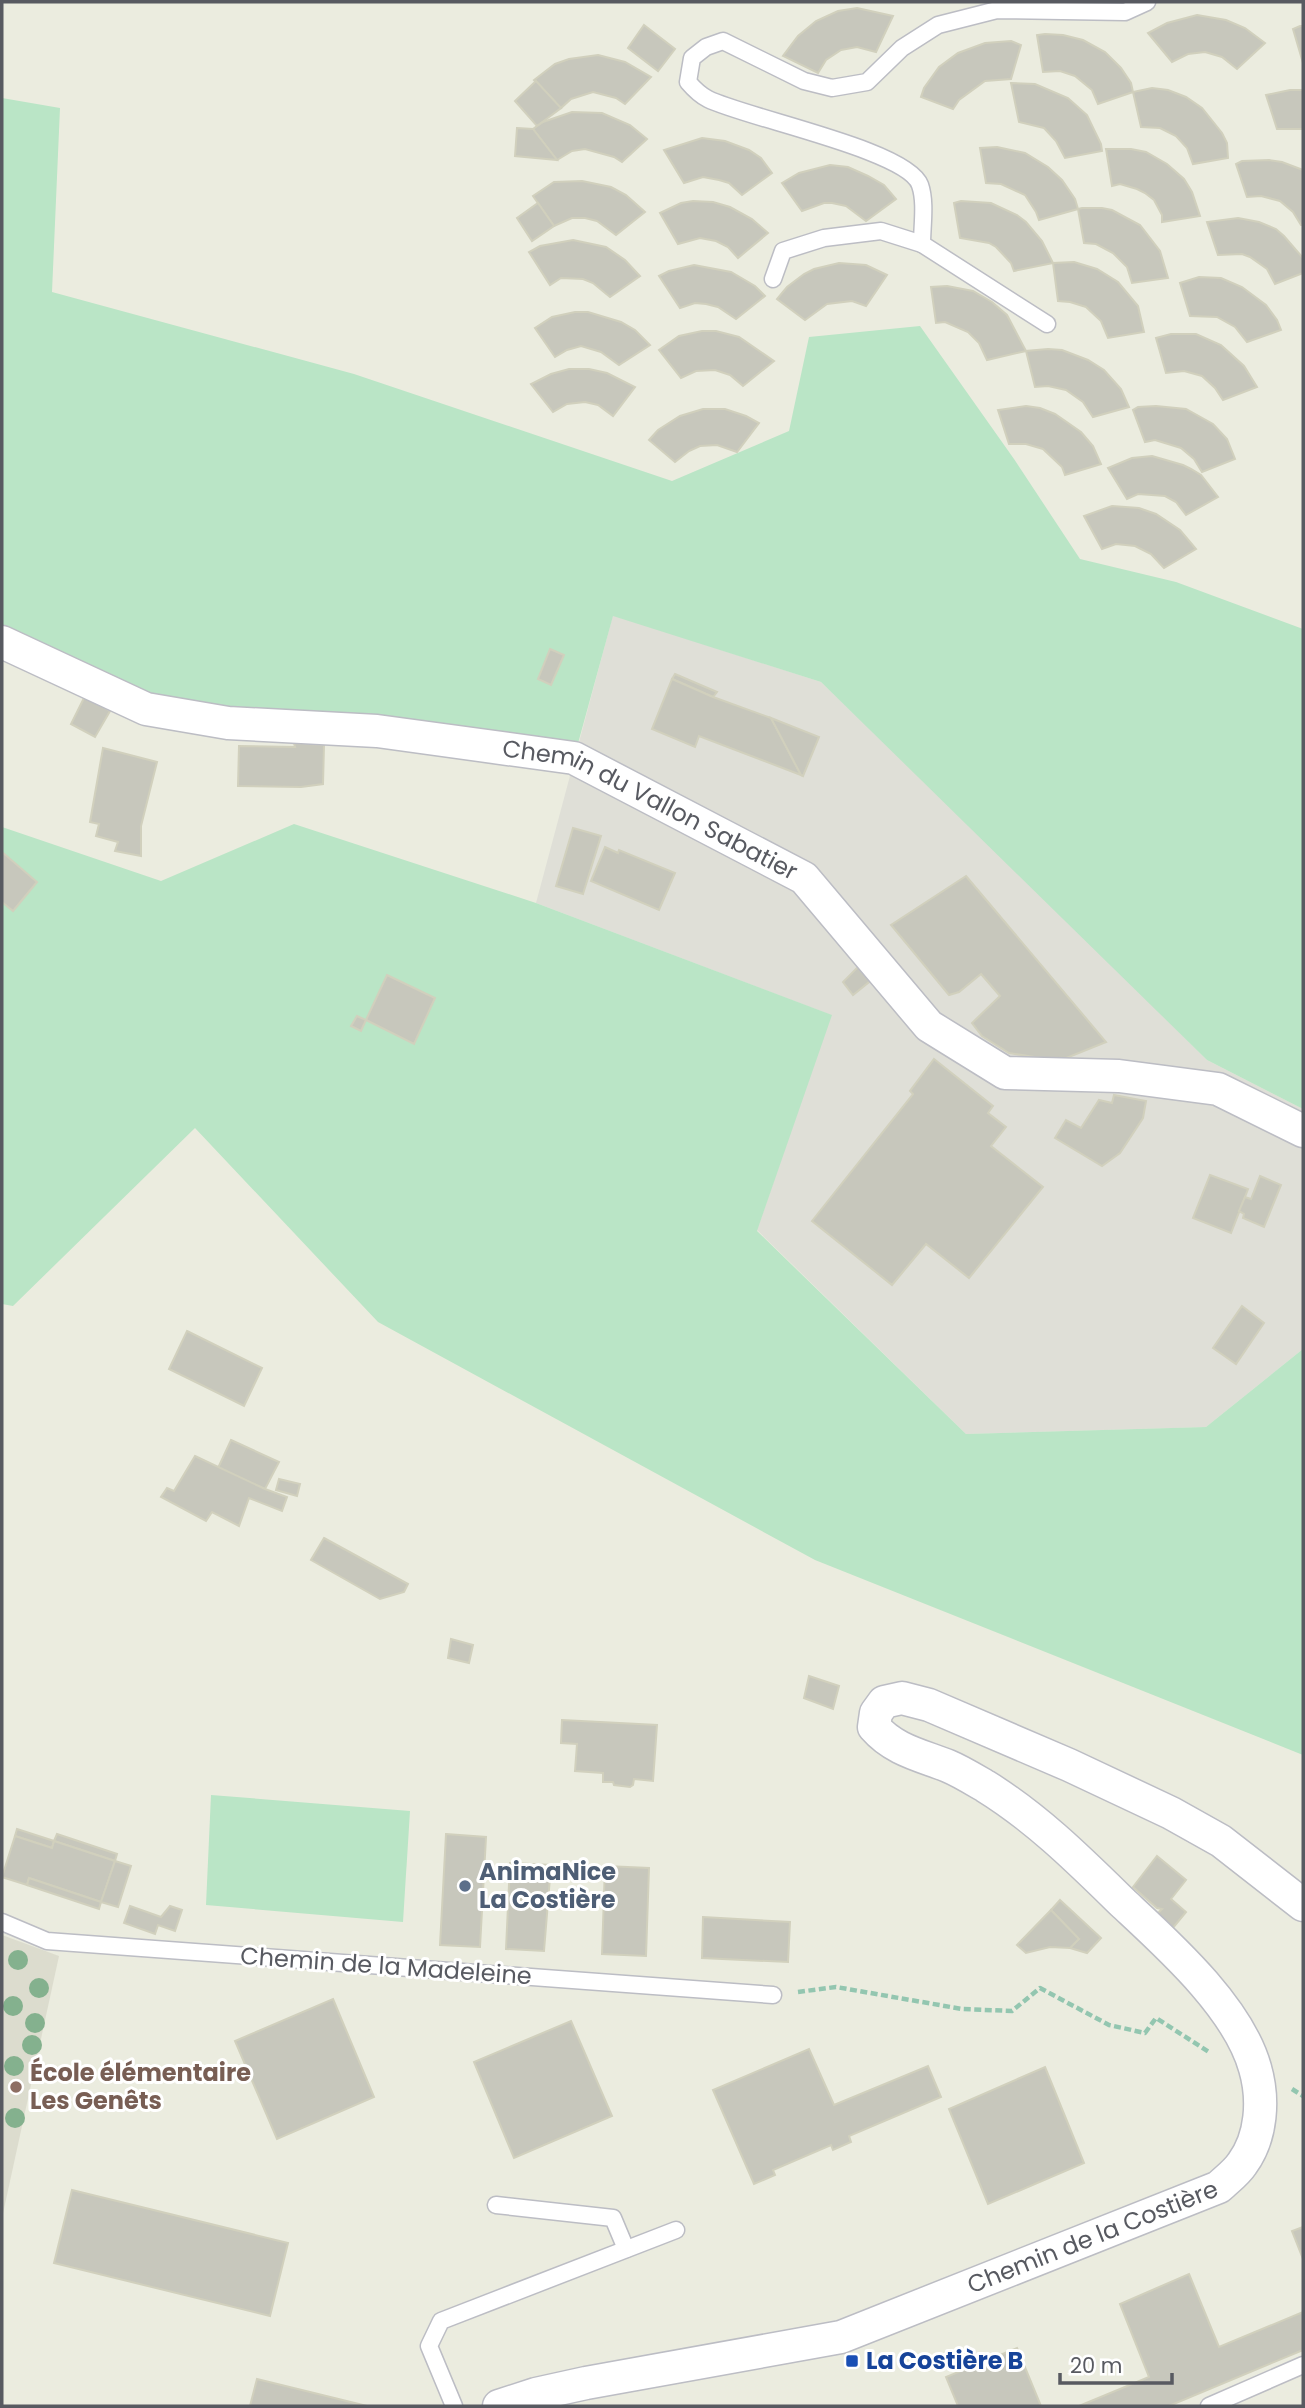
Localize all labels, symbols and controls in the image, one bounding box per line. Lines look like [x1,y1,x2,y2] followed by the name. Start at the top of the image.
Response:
[500,731,803,888] street label: Chemin du Vallon Sabatier
[479,1855,616,1916] place label: AnimaNice La Costière
[457,1878,473,1894] marker: AnimaNice La Costière
[239,1939,533,1992] street label: Chemin de la Madeleine
[30,2056,251,2117] place label: École élémentaire Les Genêts
[8,2079,24,2095] marker: École élémentaire Les Genêts
[962,2172,1223,2301] street label: Chemin de la Costière
[1060,2342,1172,2386] scale bar
[866,2344,1023,2377] place label: La Costière B
[1070,2351,1123,2380] text: 20 m
[844,2353,860,2369] marker: La Costière B

